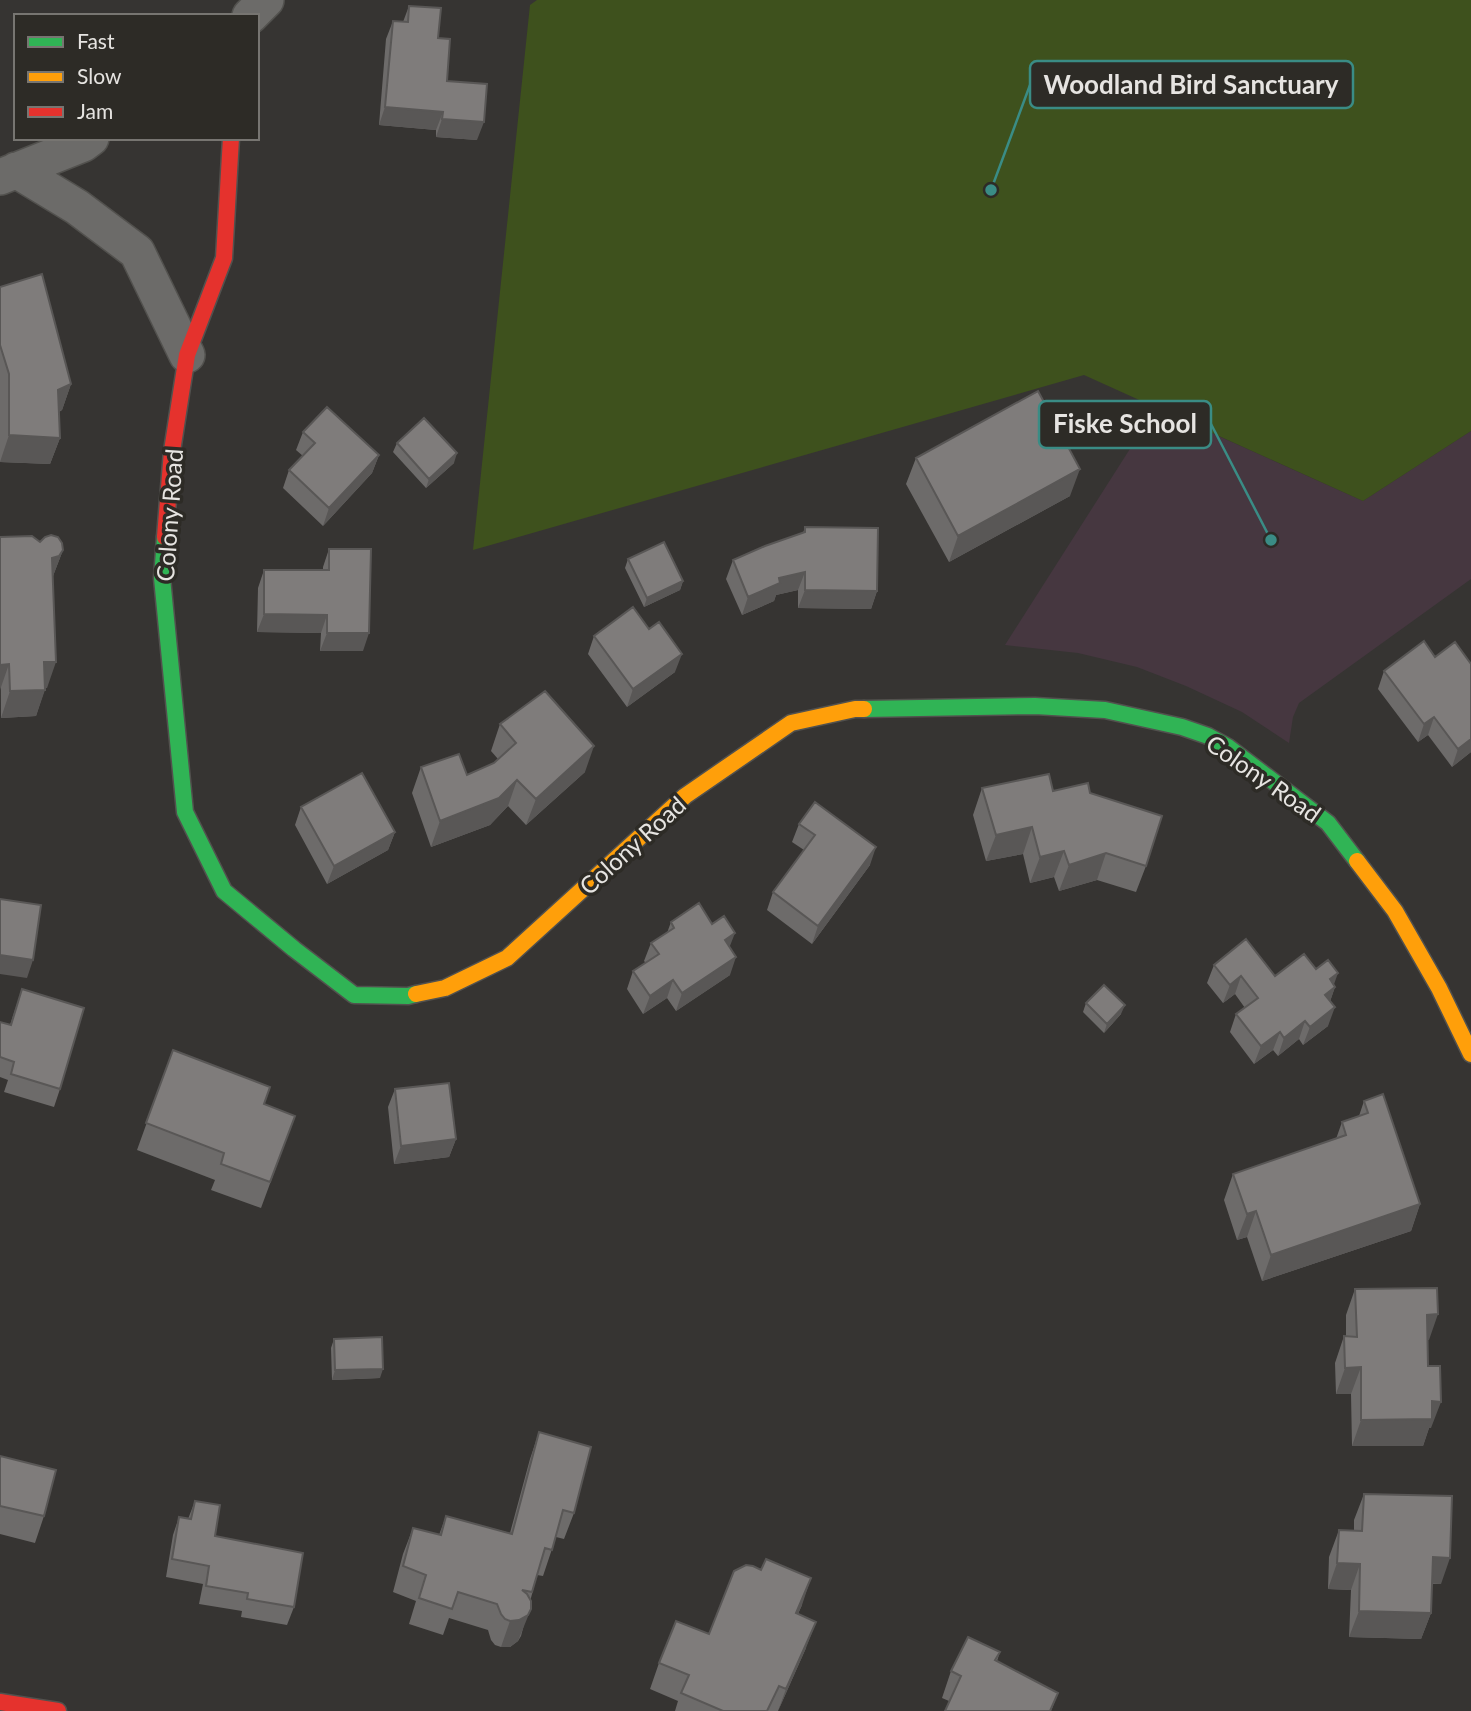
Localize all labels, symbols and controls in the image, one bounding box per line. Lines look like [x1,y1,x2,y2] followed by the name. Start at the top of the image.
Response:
[14,14,259,140] legend
[77,28,115,53] text: Fast
[1030,61,1353,108] callout: Woodland Bird Sanctuary
[77,63,122,88] text: Slow
[1043,68,1339,100] text: Woodland Bird Sanctuary
[77,98,113,123] text: Jam
[1039,401,1211,448] callout: Fiske School
[1053,407,1197,439] text: Fiske School
[150,448,188,582] street label: Colony Road
[1201,728,1327,828] street label: Colony Road
[573,790,691,900] street label: Colony Road

